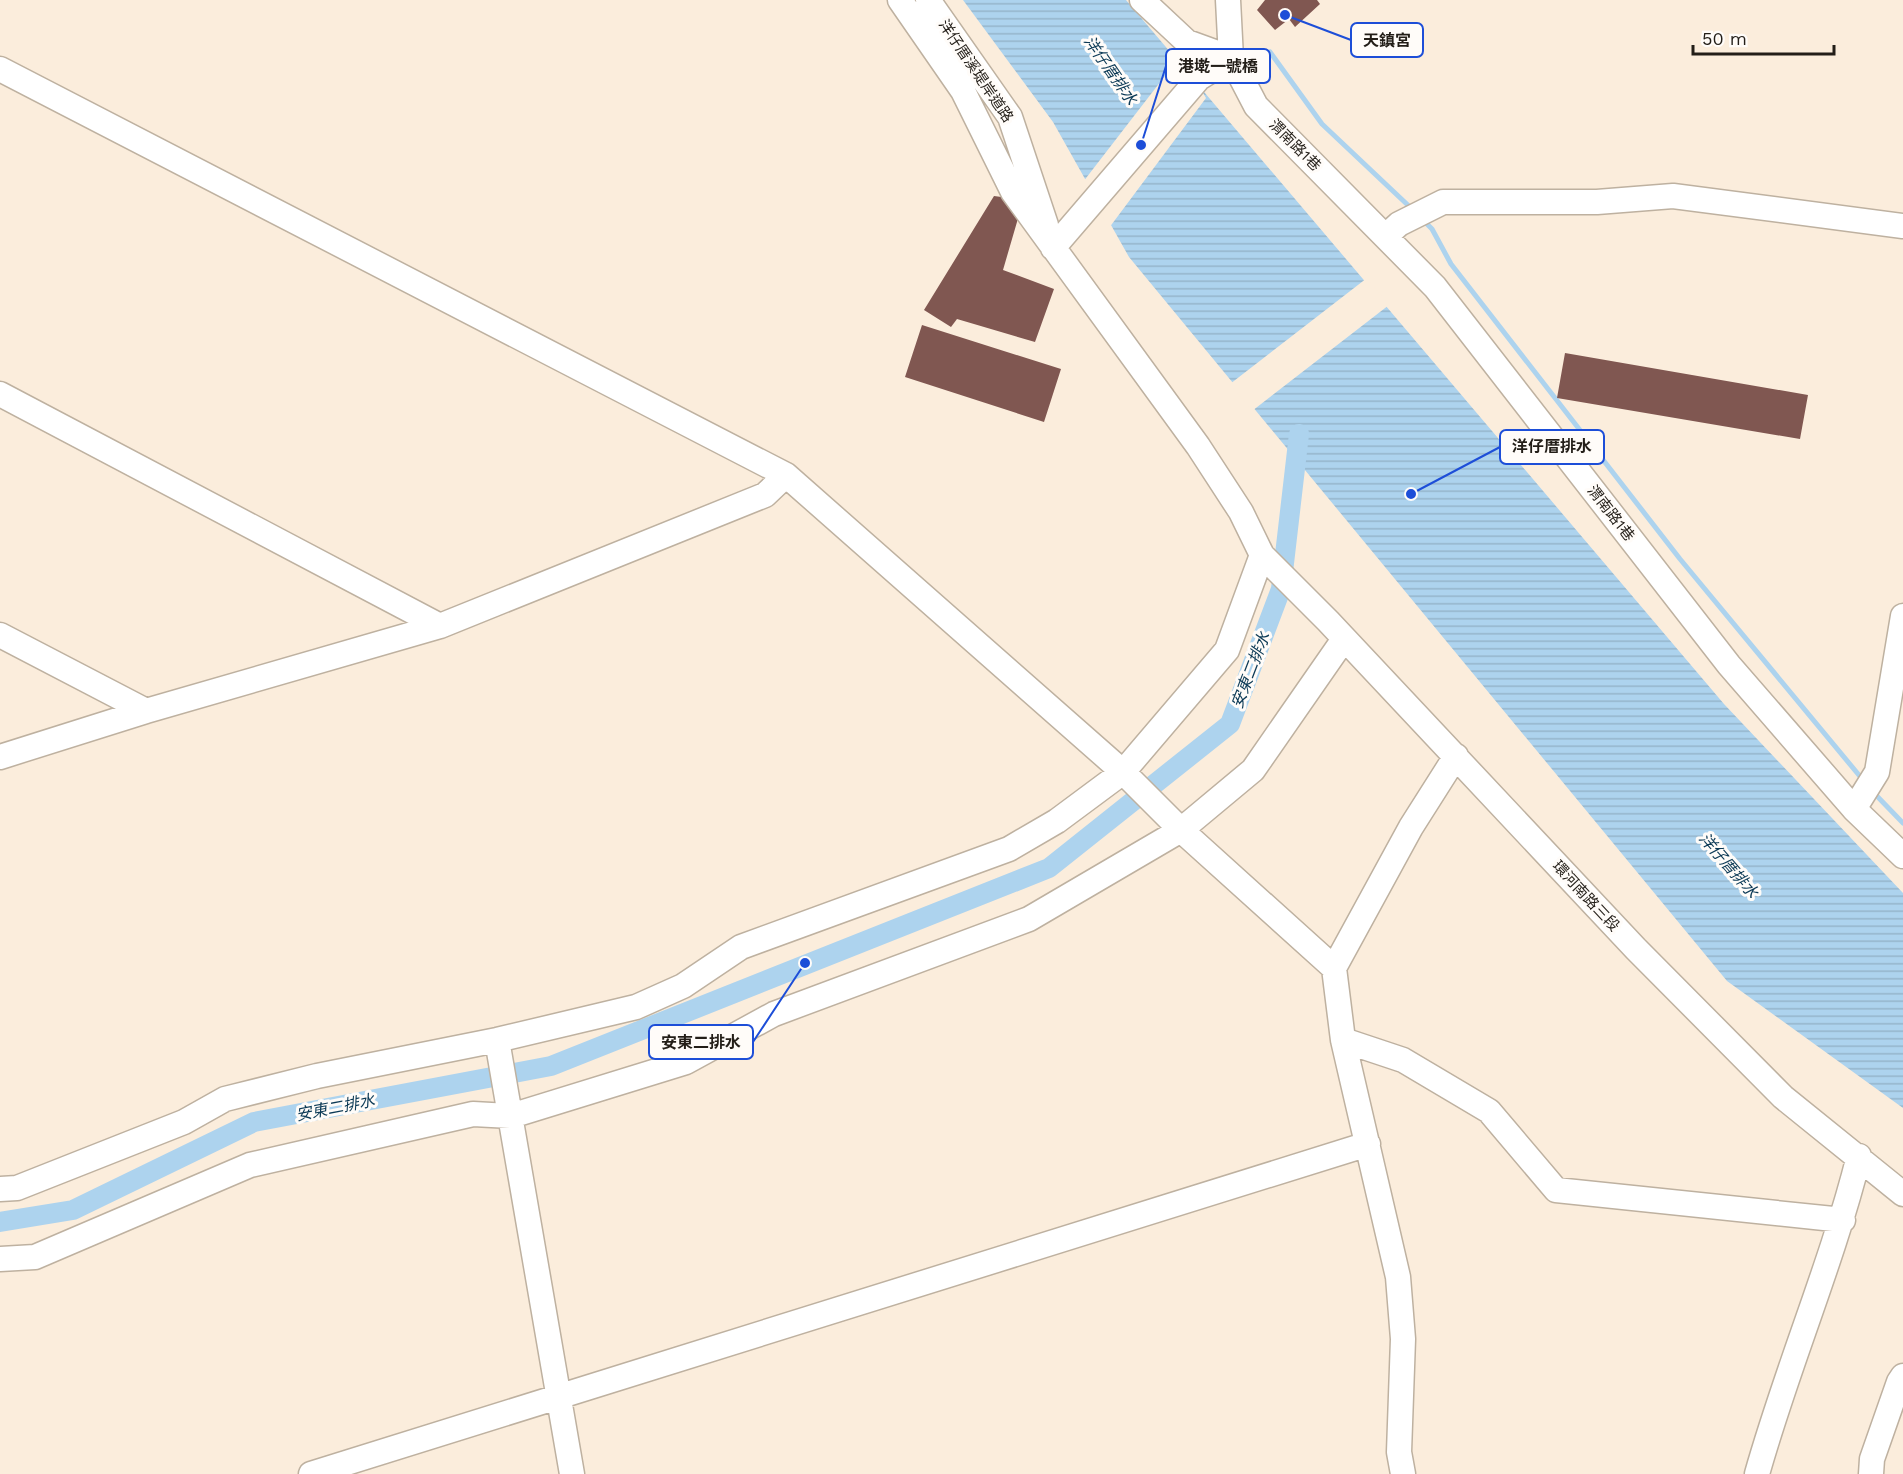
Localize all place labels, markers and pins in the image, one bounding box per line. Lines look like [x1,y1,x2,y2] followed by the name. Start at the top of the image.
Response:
[1351,23,1423,57] callout: 天鎮宮
[1166,49,1270,83] callout: 港墘一號橋
[1500,430,1604,464] callout: 洋仔厝排水
[649,1025,753,1059] callout: 安東二排水

